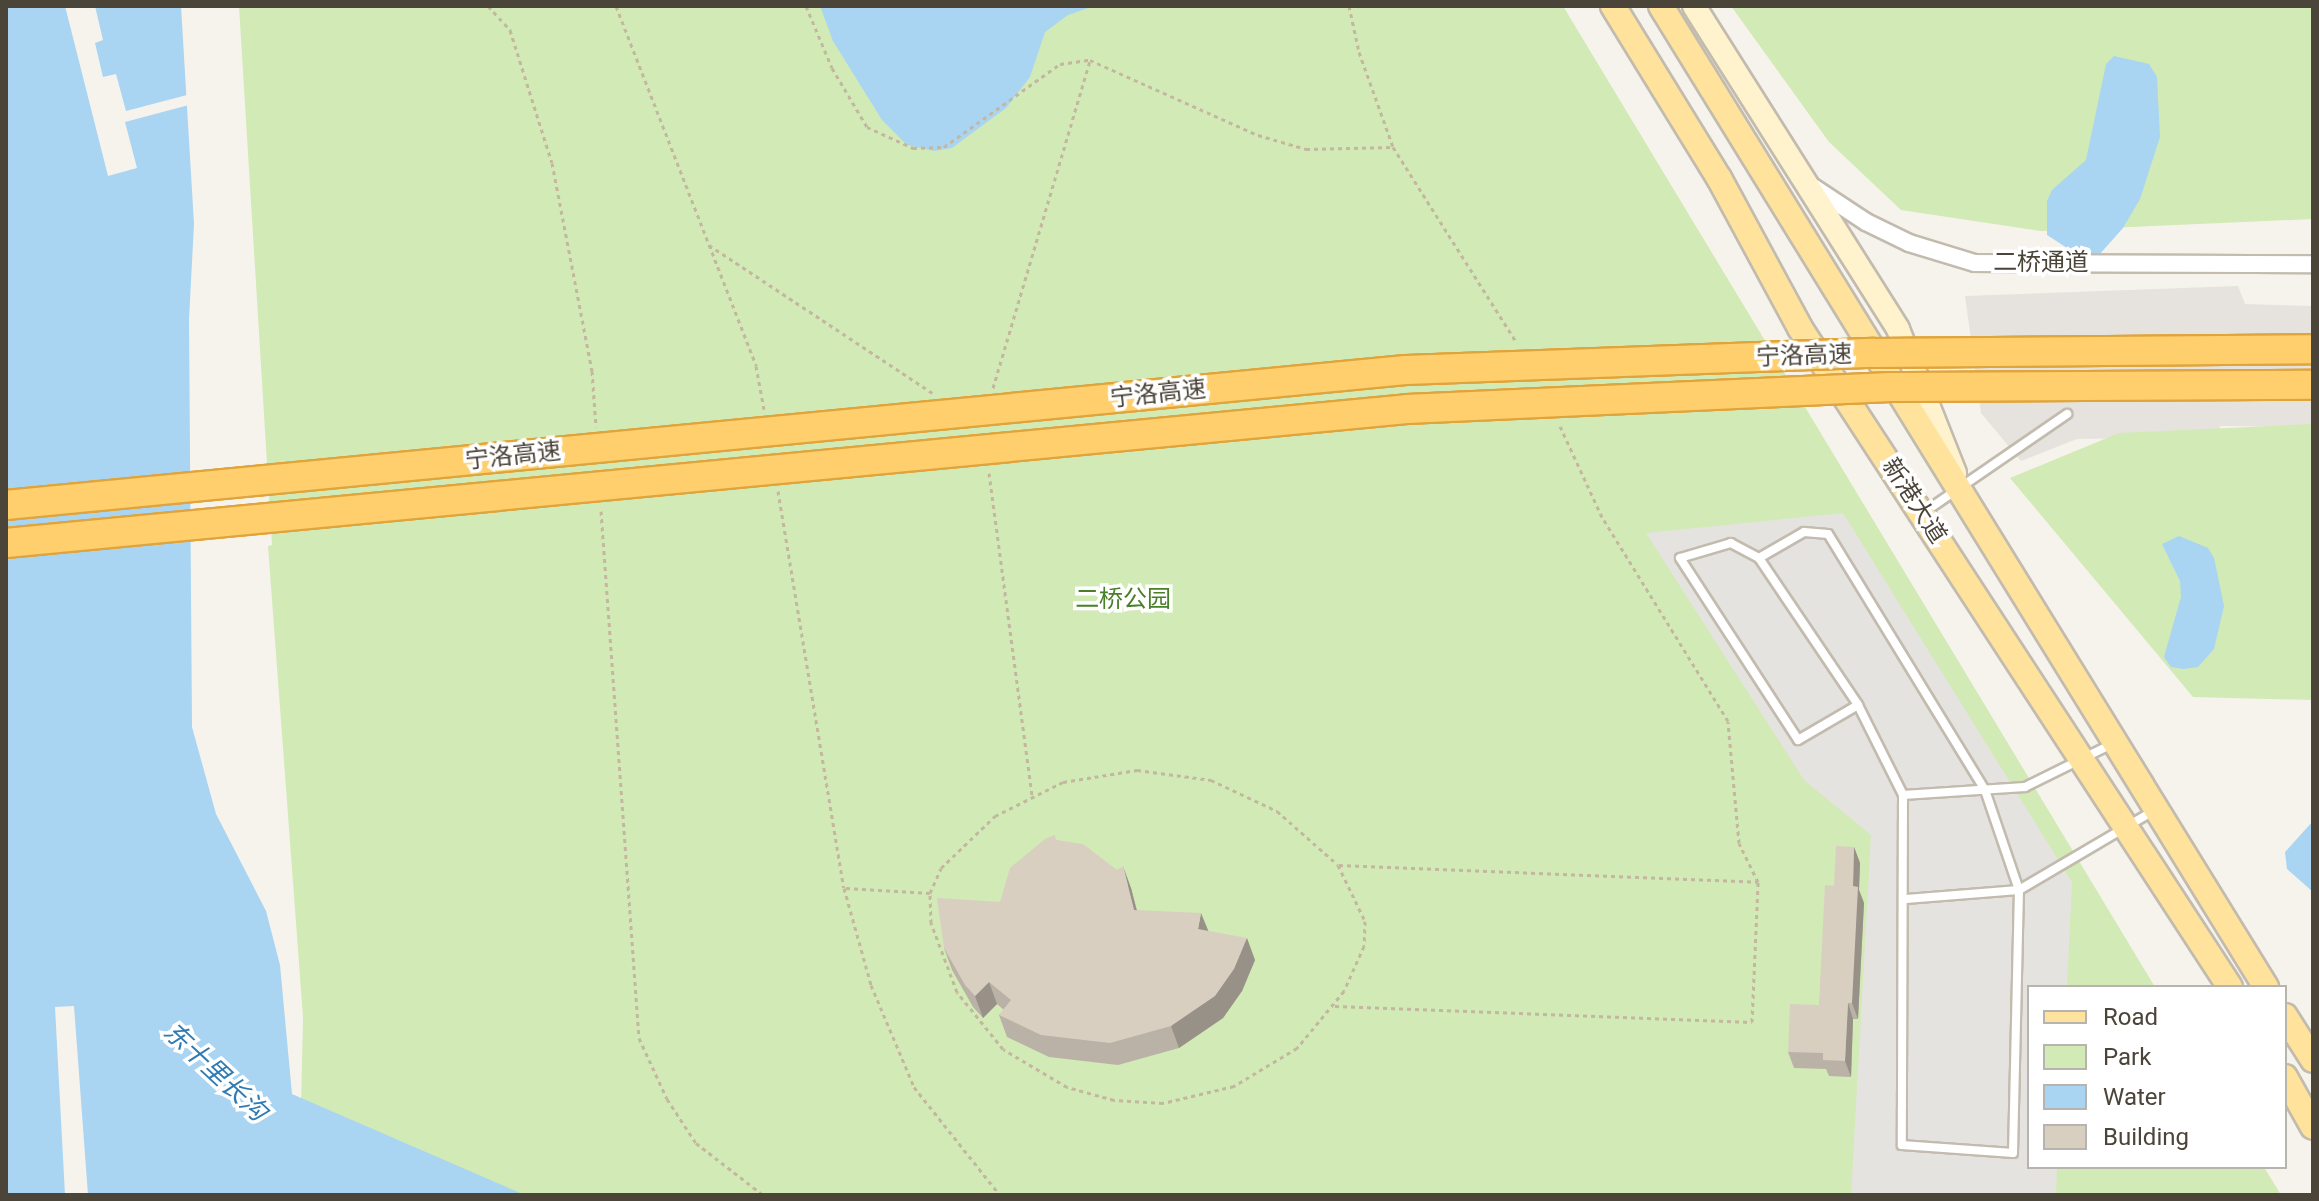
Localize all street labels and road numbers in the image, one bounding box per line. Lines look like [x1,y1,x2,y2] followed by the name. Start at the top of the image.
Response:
[1993,249,2089,277] street label: 二桥通道
[1756,340,1852,372] street label: 宁洛高速
[1109,375,1207,413] street label: 宁洛高速
[464,437,562,475] street label: 宁洛高速
[1876,453,1952,549] street label: 新港大道

